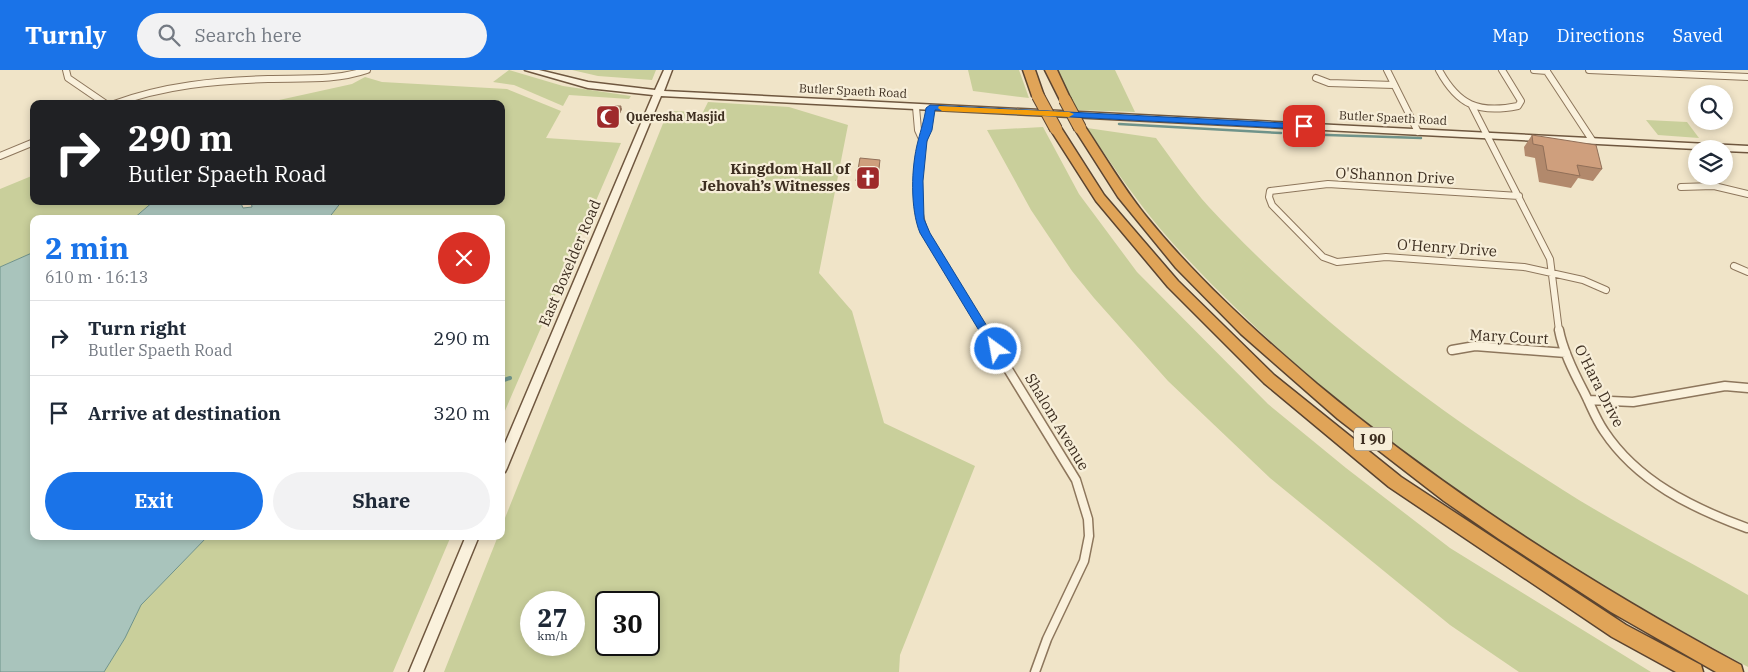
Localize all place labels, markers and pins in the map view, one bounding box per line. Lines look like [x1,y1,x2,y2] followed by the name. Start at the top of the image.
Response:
[595,104,621,130] mosque icon: Queresha Masjid
[1283,105,1325,147] pin
[626,109,726,124] place label: Queresha Masjid
[700,159,851,195] place label: Kingdom Hall of Jehovah’s Witnesses
[855,165,881,191] church icon: Kingdom Hall of Jehovah’s Witnesses

